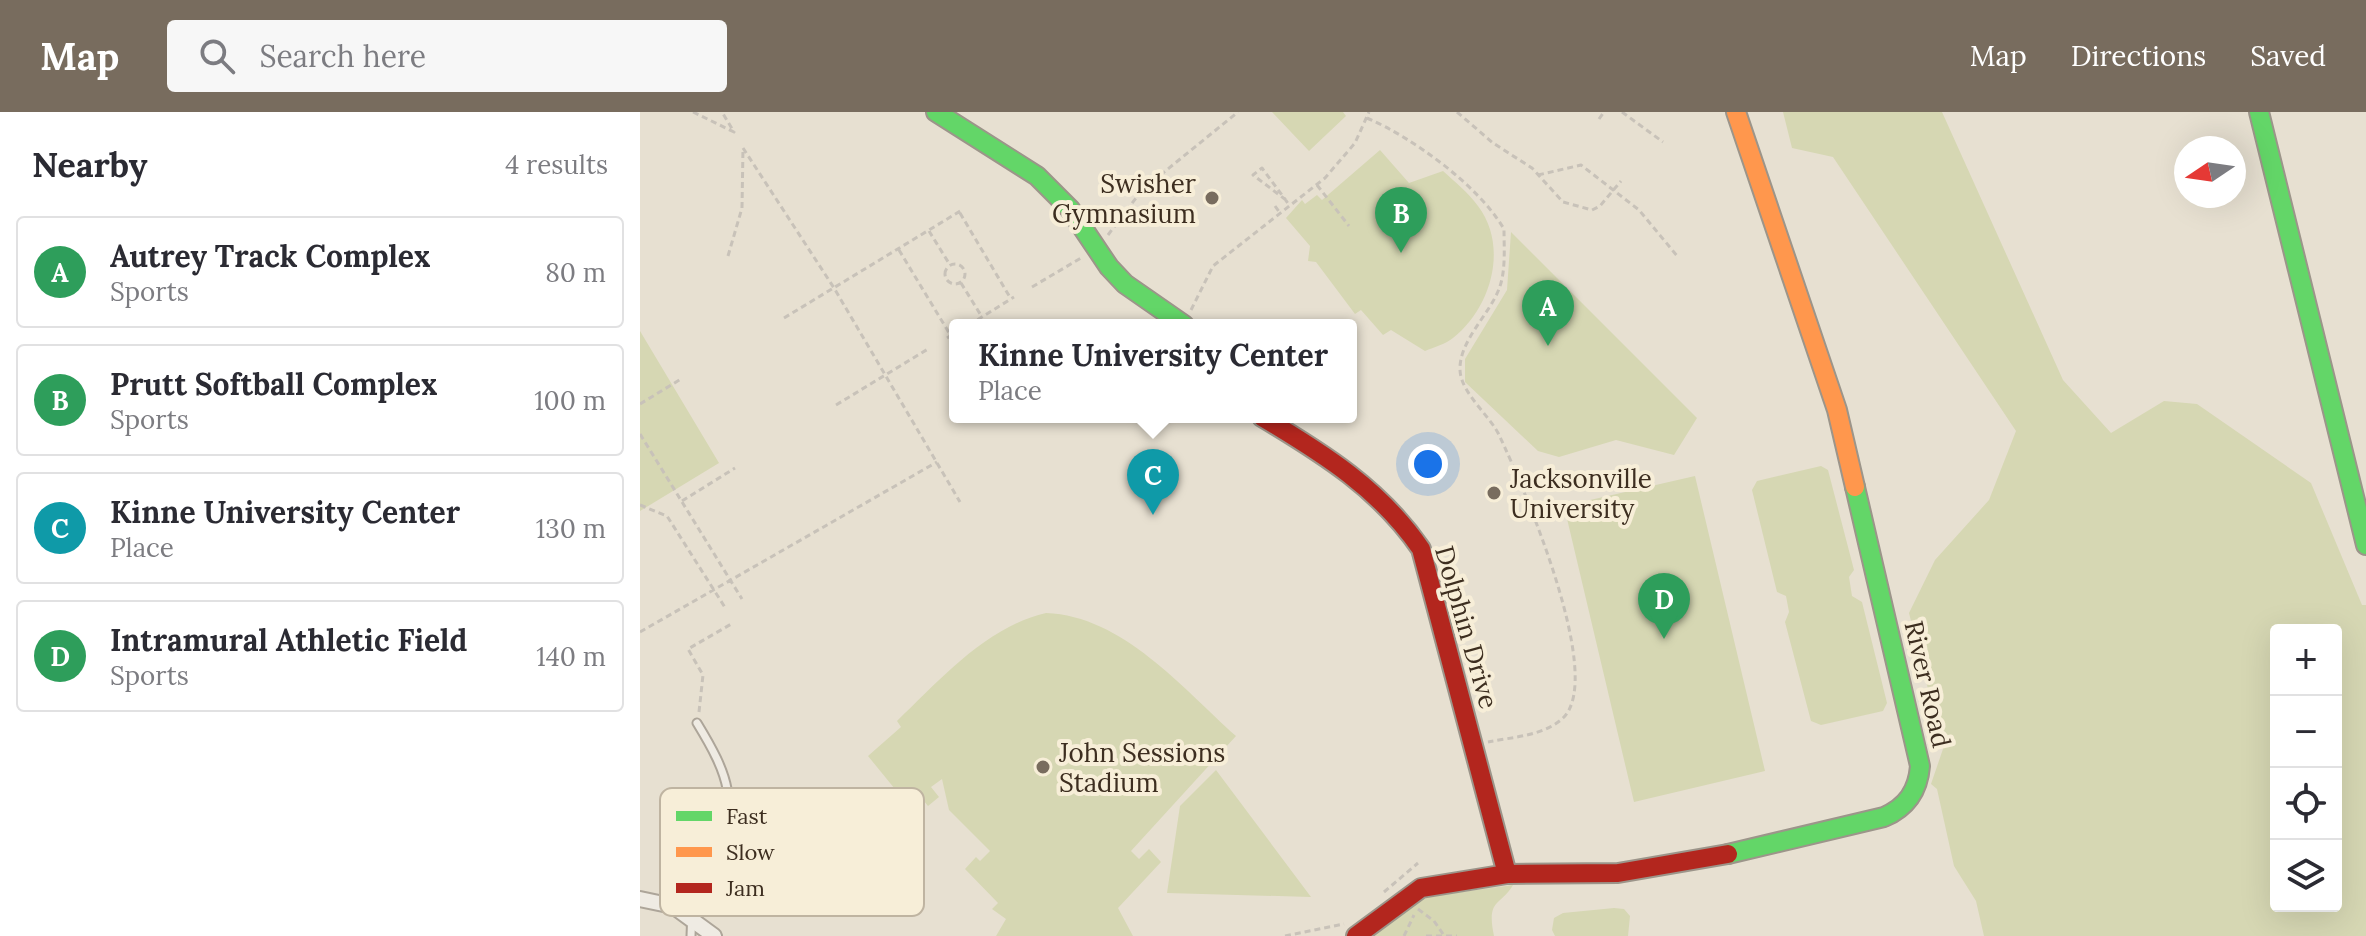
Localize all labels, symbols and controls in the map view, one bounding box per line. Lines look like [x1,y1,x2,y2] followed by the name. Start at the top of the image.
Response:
[167,20,727,92] search box
[40,32,119,80] text: Map
[195,34,239,78] icon: search
[259,37,426,75] text: Search here
[1970,38,2027,74] text: Map
[2071,38,2206,74] text: Directions
[2250,38,2326,74] text: Saved
[2174,136,2246,208] north arrow
[32,143,148,186] text: Nearby
[505,148,608,181] text: 4 results
[1052,167,1197,230] place label: Swisher Gymnasium
[1375,187,1427,253] pin: B
[1203,189,1221,207] marker: Swisher Gymnasium
[110,237,430,275] text: Autrey Track Complex
[51,256,69,289] text: A
[545,256,606,289] text: 80 m
[110,275,189,308] text: Sports
[1522,280,1574,346] pin: A
[949,319,1357,423] popup
[978,336,1328,374] text: Kinne University Center
[110,365,437,403] text: Prutt Softball Complex
[978,374,1042,407] text: Place
[51,384,69,417] text: B
[534,384,606,417] text: 100 m
[110,403,189,436] text: Sports
[1408,444,1448,484] your location
[1127,449,1179,515] pin: C
[1509,462,1652,525] place label: Jacksonville University
[1485,484,1503,502] marker: Jacksonville University
[110,493,460,531] text: Kinne University Center
[51,512,69,545] text: C
[536,512,606,545] text: 130 m
[110,531,174,564] text: Place
[1428,542,1506,712] street label: Dolphin Drive
[1638,573,1690,639] pin: D
[1897,617,1959,751] street label: River Road
[110,621,467,659] text: Intramural Athletic Field
[2270,624,2342,912] map controls
[2270,624,2342,696] button: +
[50,640,70,673] text: D
[536,640,606,673] text: 140 m
[110,659,189,692] text: Sports
[2270,696,2342,768] button: −
[1058,736,1225,799] place label: John Sessions Stadium
[1034,758,1052,776] marker: John Sessions Stadium
[2270,768,2342,840] button: locate
[660,788,924,916] legend
[726,802,768,830] text: Fast
[726,838,775,866] text: Slow
[2270,840,2342,912] button: layers
[725,874,765,902] text: Jam

